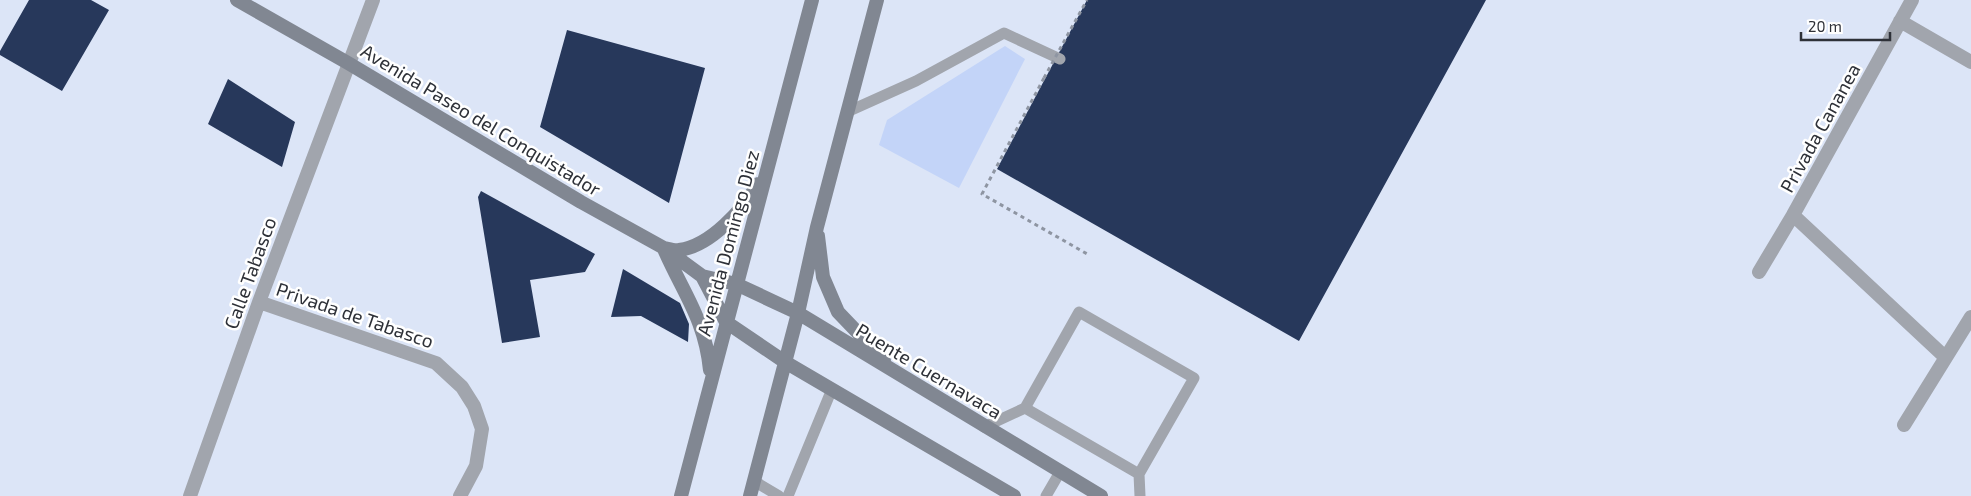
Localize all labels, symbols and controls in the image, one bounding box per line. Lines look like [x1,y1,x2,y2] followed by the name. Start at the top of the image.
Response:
[1801,10,1890,42] scale bar
[1808,17,1842,35] text: 20 m
[357,39,606,201] street label: Avenida Paseo del Conquistador
[1775,59,1865,196] street label: Privada Cananea
[692,147,763,338] street label: Avenida Domingo Diez
[219,214,280,332] street label: Calle Tabasco
[273,277,437,352] street label: Privada de Tabasco
[852,318,1006,423] street label: Puente Cuernavaca

